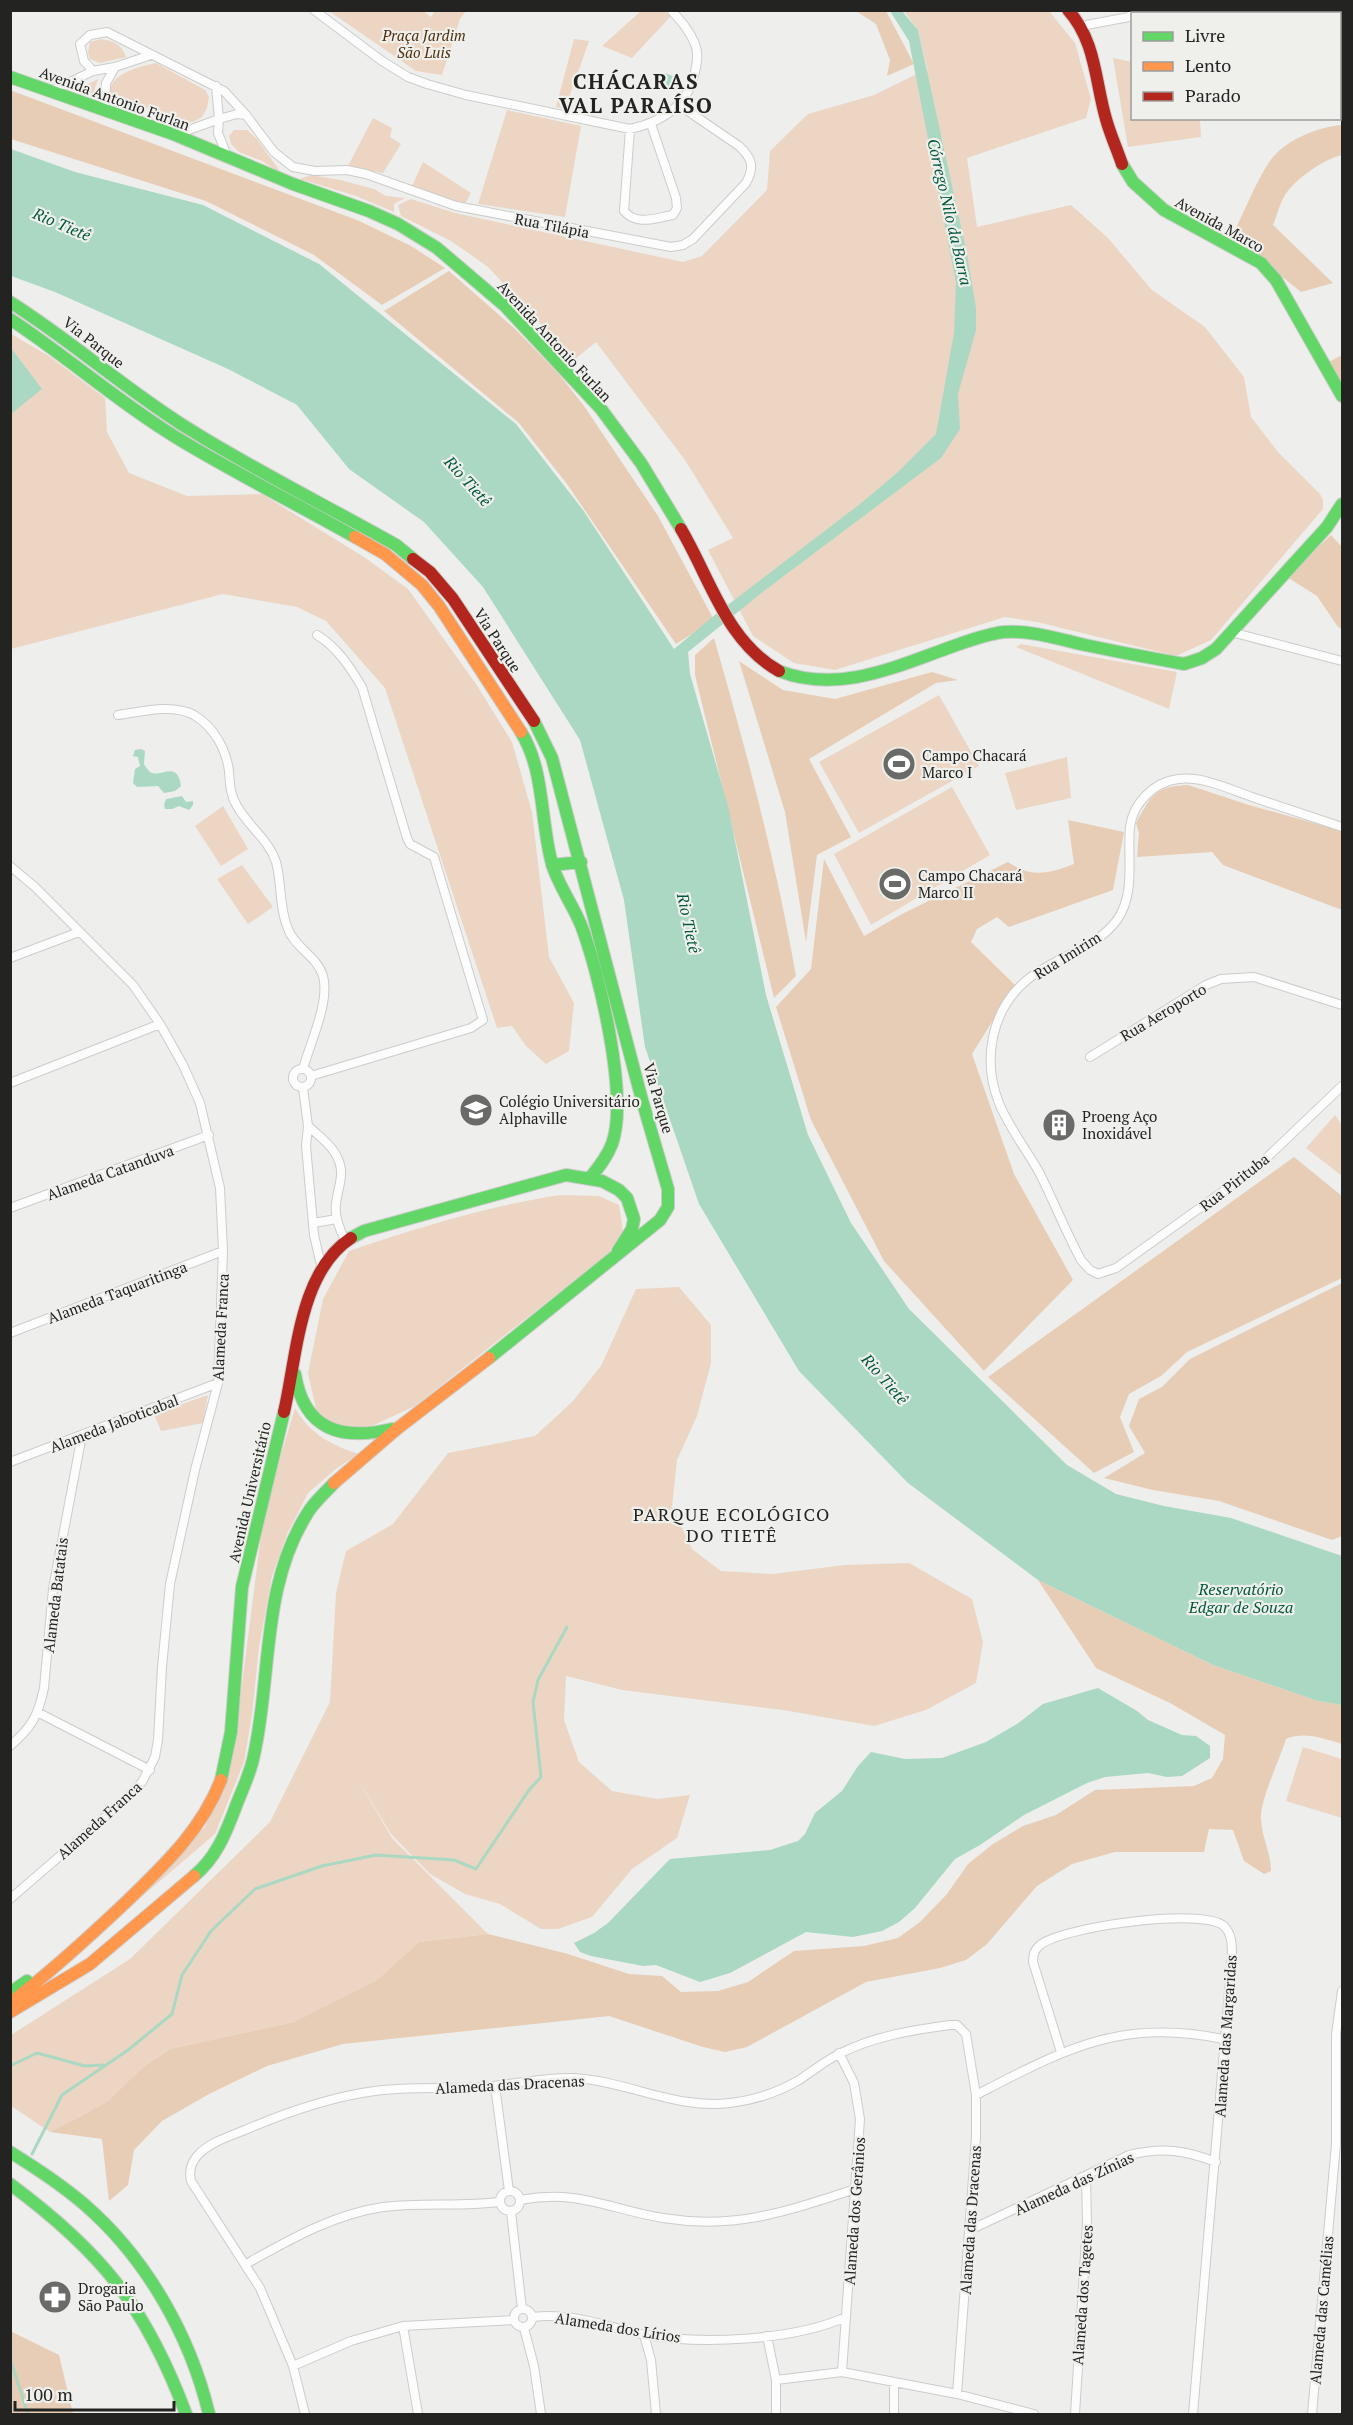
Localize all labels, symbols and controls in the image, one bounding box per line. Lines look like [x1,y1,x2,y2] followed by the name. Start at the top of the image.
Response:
[1131,12,1341,120] legend
[1185,23,1225,47] text: Livre
[381,25,466,62] park label: Praça Jardim São Luis
[1185,53,1231,77] text: Lento
[37,61,193,135] street label: Avenida Antonio Furlan
[559,67,713,119] district label: CHÁCARAS VAL PARAÍSO
[1185,83,1241,107] text: Parado
[922,136,978,288] water label: Córrego Nilo da Barra
[1172,191,1268,257] street label: Avenida Marco
[29,202,94,246] water label: Rio Tietê
[513,208,592,242] street label: Rua Tilápia
[494,276,616,406] street label: Avenida Antonio Furlan
[59,312,129,372] street label: Via Parque
[439,450,497,511] water label: Rio Tietê
[470,604,526,676] street label: Via Parque
[922,745,1027,782] place label: Campo Chacará Marco I
[881,746,917,782] sports icon: Campo Chacará Marco I
[918,865,1023,902] place label: Campo Chacará Marco II
[877,866,913,902] sports icon: Campo Chacará Marco II
[672,890,706,955] water label: Rio Tietê
[1030,927,1104,983] street label: Rua Imirim
[1116,978,1210,1046] street label: Rua Aeroporto
[639,1060,679,1136] street label: Via Parque
[499,1091,640,1128] place label: Colégio Universitário Alphaville
[458,1092,494,1128] school or university icon: Colégio Universitário Alphaville
[1082,1106,1157,1143] place label: Proeng Aço Inoxidável
[1041,1107,1077,1143] building icon: Proeng Aço Inoxidável
[44,1140,177,1204] street label: Alameda Catanduva
[1195,1148,1273,1215] street label: Rua Pirituba
[44,1256,190,1328] street label: Alameda Taquaritinga
[207,1272,233,1381] street label: Alameda Franca
[856,1348,913,1409] water label: Rio Tietê
[47,1389,181,1457] street label: Alameda Jaboticabal
[223,1420,275,1564] street label: Avenida Universitário
[633,1502,831,1547] district label: PARQUE ECOLÓGICO DO TIETÊ
[38,1536,72,1654] street label: Alameda Batatais
[1188,1578,1293,1618] water label: Reservatório Edgar de Souza
[52,1776,146,1863] street label: Alameda Franca
[1209,1954,1241,2118] street label: Alameda das Margaridas
[435,2070,585,2098] street label: Alameda das Dracenas
[839,2136,869,2286] street label: Alameda dos Gerânios
[955,2145,985,2295] street label: Alameda das Dracenas
[1011,2147,1137,2219] street label: Alameda das Zínias
[1067,2224,1097,2366] street label: Alameda dos Tagetes
[1305,2235,1337,2385] street label: Alameda das Camélias
[78,2278,143,2315] place label: Drogaria São Paulo
[37,2279,73,2315] pharmacy icon: Drogaria São Paulo
[554,2307,682,2347] street label: Alameda dos Lírios
[15,2374,174,2412] scale bar
[24,2382,73,2406] text: 100 m

